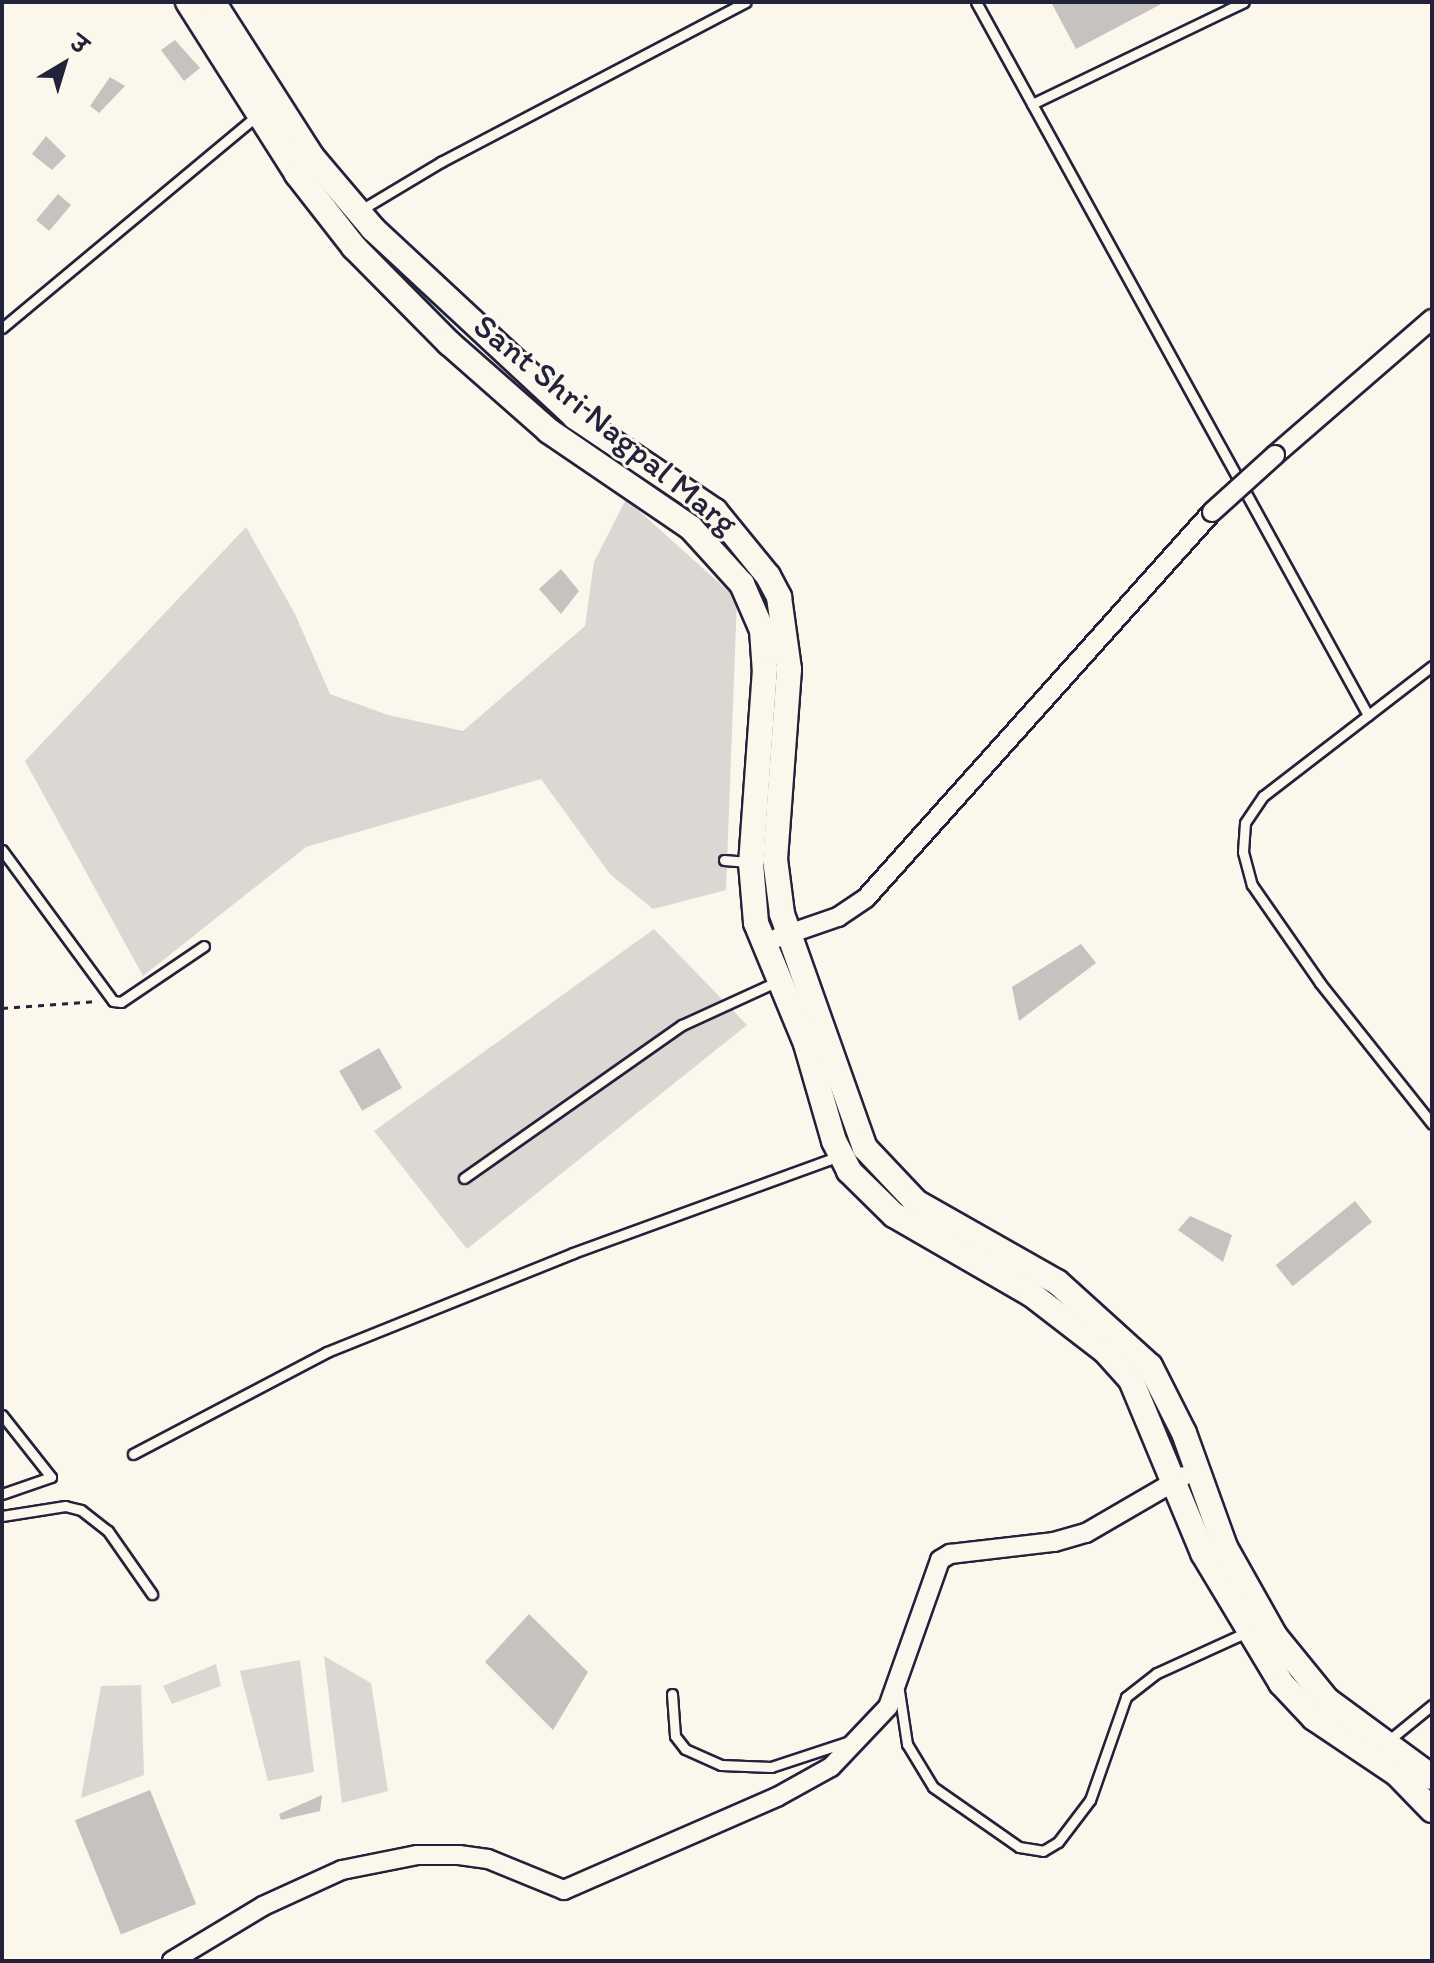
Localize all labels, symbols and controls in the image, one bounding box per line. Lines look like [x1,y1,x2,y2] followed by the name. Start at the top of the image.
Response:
[24,24,104,104] north arrow
[65,30,93,60] text: उ
[466,305,746,543] street label: Sant Shri Nagpal Marg

